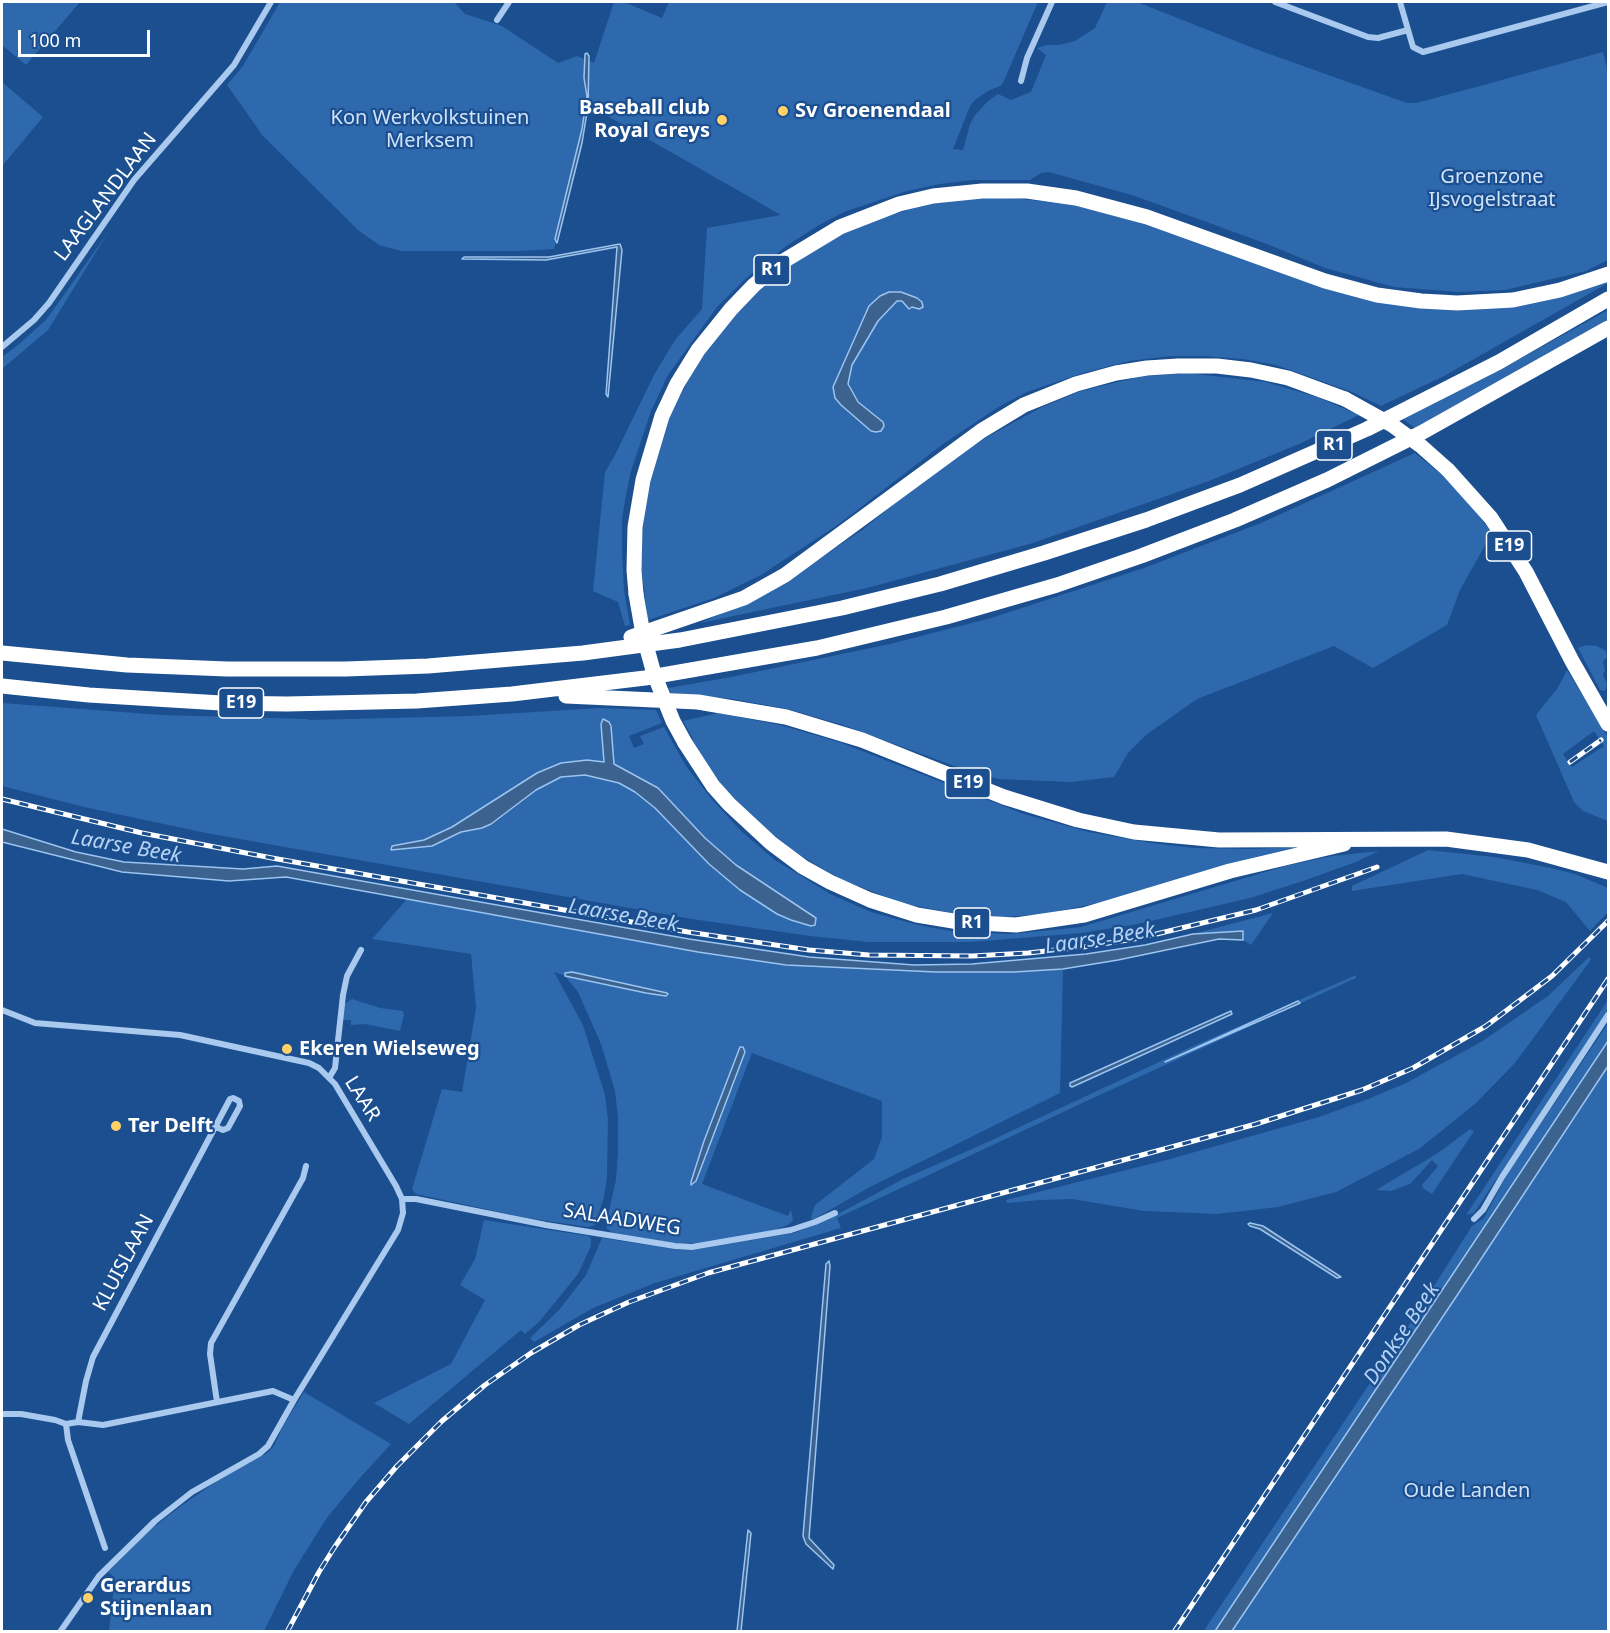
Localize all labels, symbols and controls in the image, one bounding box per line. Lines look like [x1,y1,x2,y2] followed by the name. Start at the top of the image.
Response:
[21,18,153,56] scale bar
[29,28,81,52] text: 100 m
[579,96,710,143] place label: Baseball club Royal Greys
[795,99,951,123] place label: Sv Groenendaal
[776,104,790,118] marker: Sv Groenendaal
[331,106,529,153] park label: Kon Werkvolkstuinen Merksem
[715,113,729,127] marker: Baseball club Royal Greys
[50,128,162,266] street label: LAAGLANDLAAN
[1428,165,1556,212] park label: Groenzone IJsvogelstraat
[754,255,790,285] road number: R1
[1316,430,1352,460] road number: R1
[1486,531,1532,561] road number: E19
[218,688,264,718] road number: E19
[946,768,990,798] road number: E19
[69,825,183,869] water label: Laarse Beek
[566,894,680,938] water label: Laarse Beek
[954,908,990,938] road number: R1
[1043,918,1157,960] water label: Laarse Beek
[299,1037,480,1061] place label: Ekeren Wielseweg
[280,1042,294,1056] marker: Ekeren Wielseweg
[339,1072,385,1126] street label: LAAR
[128,1114,213,1138] place label: Ter Delft
[109,1119,123,1133] marker: Ter Delft
[562,1199,682,1241] street label: SALAADWEG
[88,1210,160,1316] street label: KLUISLAAN
[1359,1278,1445,1390] water label: Donkse Beek
[1404,1479,1530,1503] park label: Oude Landen
[100,1574,212,1621] place label: Gerardus Stijnenlaan
[81,1591,95,1605] marker: Gerardus Stijnenlaan

